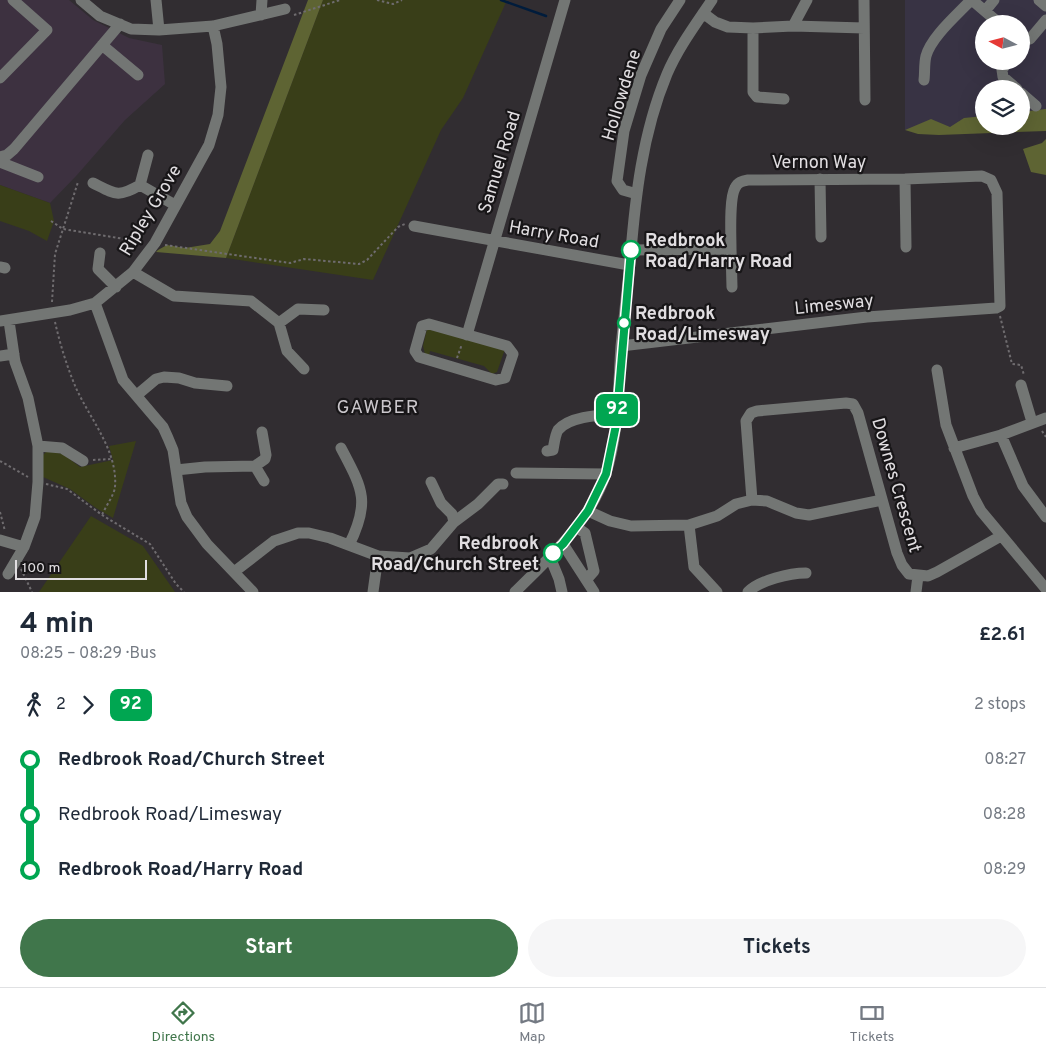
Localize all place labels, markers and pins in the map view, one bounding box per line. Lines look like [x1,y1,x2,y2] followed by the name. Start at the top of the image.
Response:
[645,230,792,274] place label: Redbrook Road/Harry Road
[621,240,641,260] marker: Redbrook Road/Harry Road
[635,303,770,347] place label: Redbrook Road/Limesway
[617,316,631,330] marker: Redbrook Road/Limesway
[371,533,539,577] place label: Redbrook Road/Church Street
[543,543,563,563] marker: Redbrook Road/Church Street

